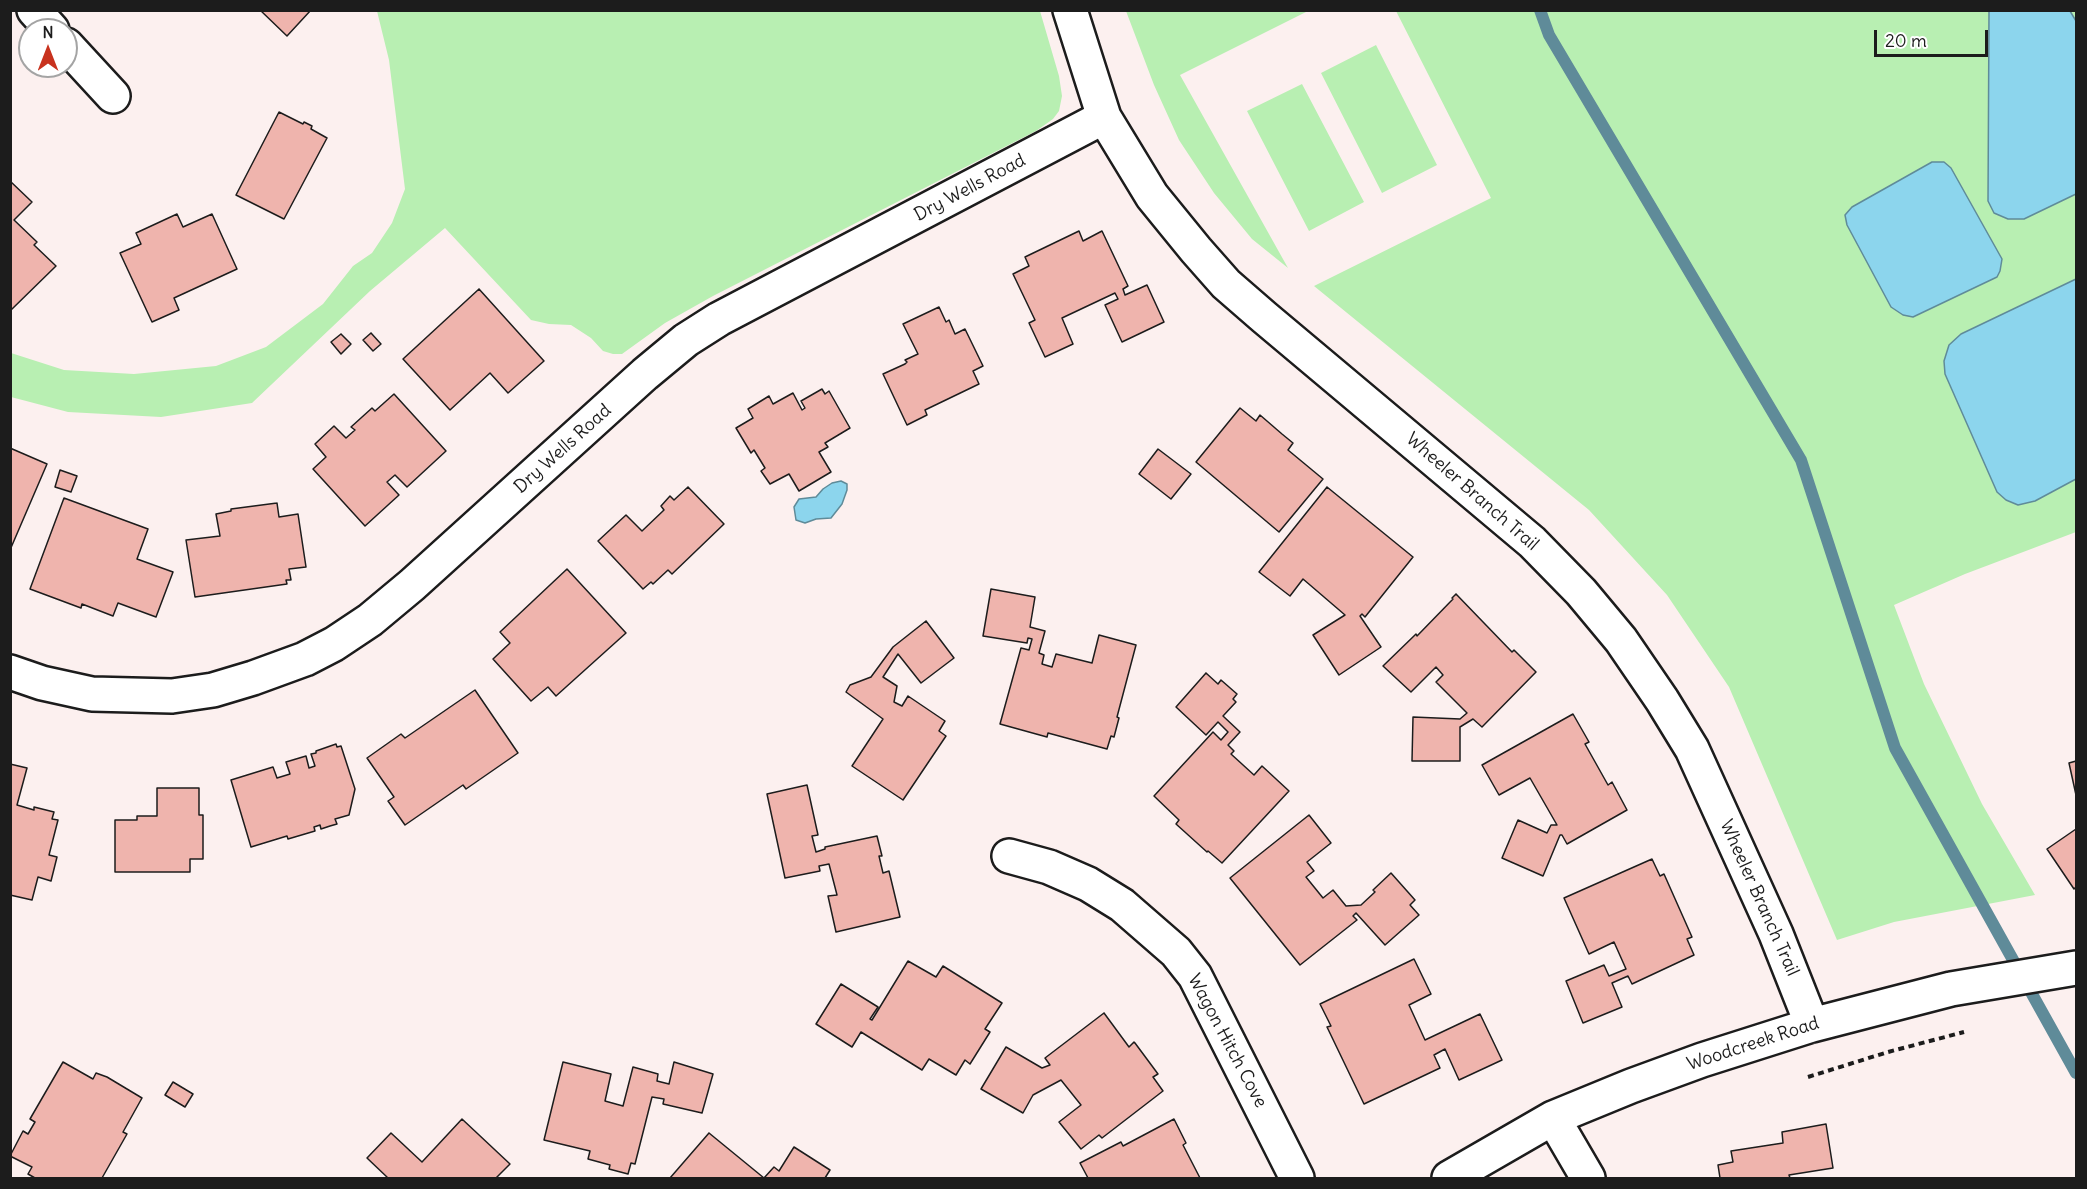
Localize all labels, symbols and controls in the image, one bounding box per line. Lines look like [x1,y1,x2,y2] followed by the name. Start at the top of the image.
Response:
[18,18,78,78] north arrow
[1877,18,1991,56] scale bar
[42,22,54,42] text: N
[1885,29,1927,52] text: 20 m
[911,150,1029,226] street label: Dry Wells Road
[510,400,616,498] street label: Dry Wells Road
[1401,429,1543,555] street label: Wheeler Branch Trail
[1715,817,1803,979] street label: Wheeler Branch Trail
[1183,971,1271,1111] street label: Wagon Hitch Cove
[1684,1012,1822,1076] street label: Woodcreek Road

